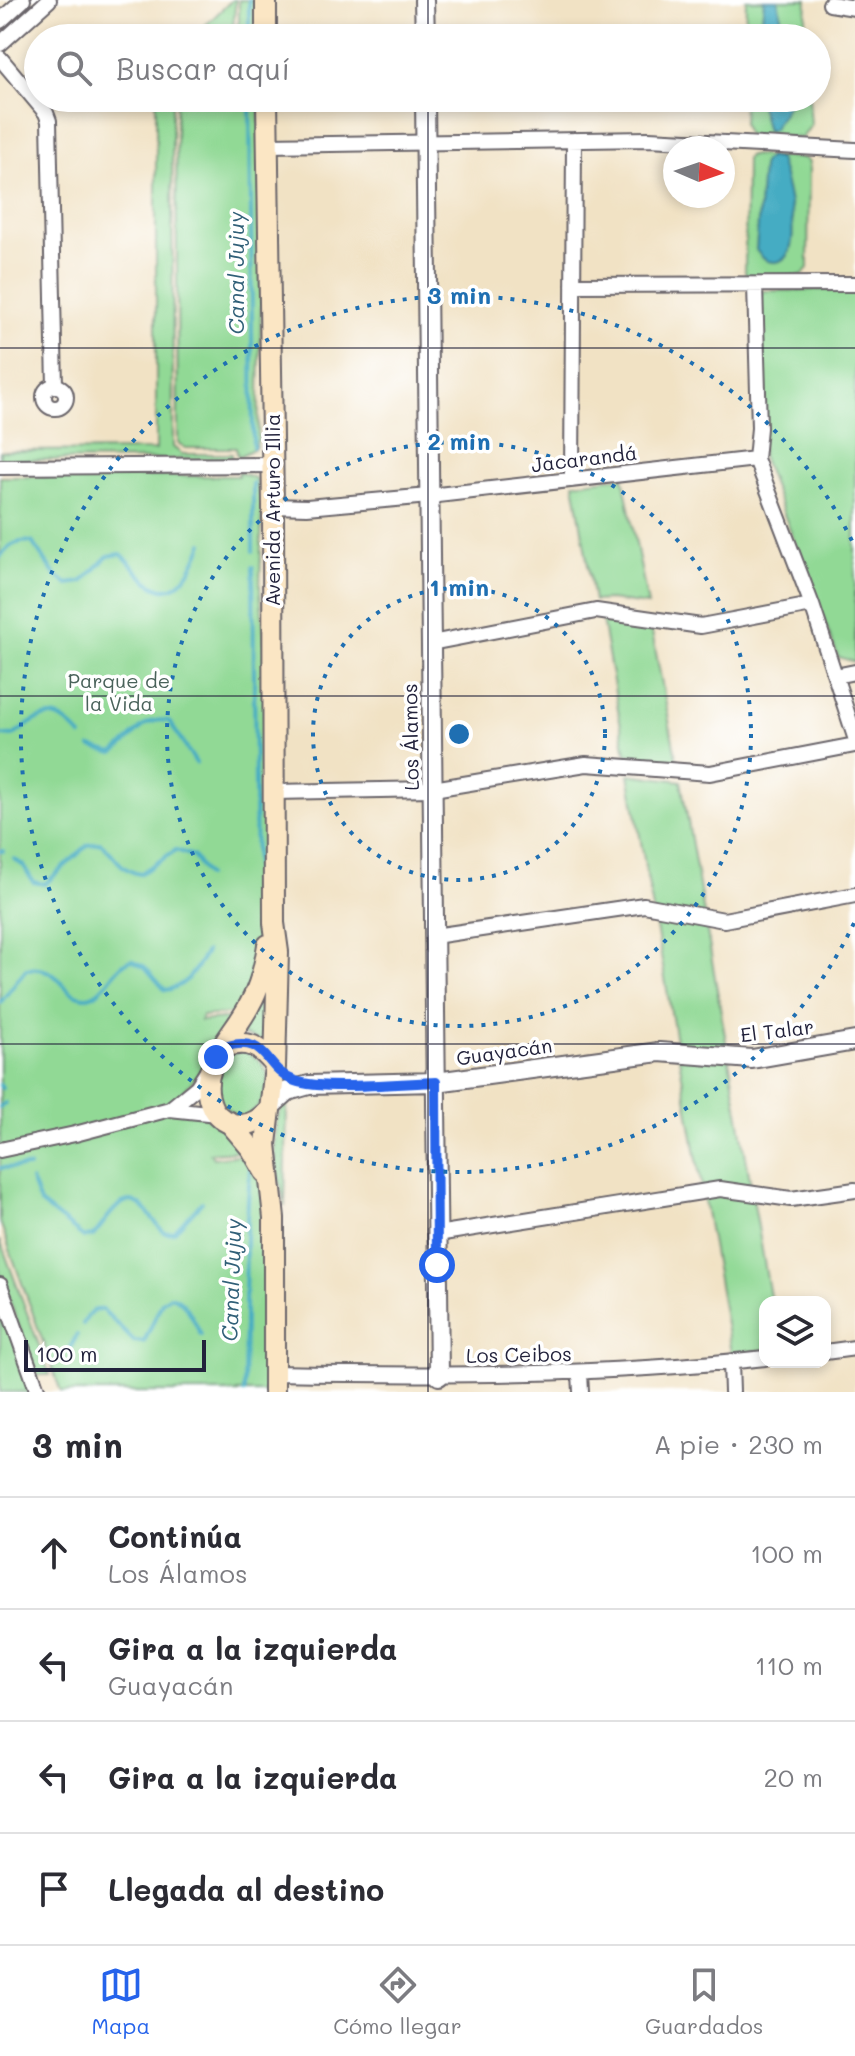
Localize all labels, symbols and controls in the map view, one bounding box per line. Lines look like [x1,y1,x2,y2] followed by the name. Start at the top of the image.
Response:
[24,24,831,112] search box
[52,46,96,90] icon: search
[116,48,290,88] text: Buscar aquí
[663,136,735,208] north arrow
[221,211,250,334] water label: Canal Jujuy
[427,279,491,310] text: 3 min
[259,414,285,606] street label: Avenida Arturo Illia
[428,425,491,456] text: 2 min
[530,439,638,477] street label: Jacarandá
[429,571,489,602] text: 1 min
[68,667,170,716] park label: Parque de la Vida
[396,683,424,791] street label: Los Álamos
[445,720,473,748] centre of rings
[739,1013,815,1047] street label: El Talar
[454,1031,554,1071] street label: Guayacán
[198,1039,234,1075] route end
[214,1218,248,1342] water label: Canal Jujuy
[419,1247,455,1283] route start
[759,1296,831,1368] map controls
[759,1296,831,1368] button: layers
[24,1336,206,1372] scale bar
[36,1339,98,1368] text: 100 m
[466,1340,572,1368] street label: Los Ceibos
[32,1422,123,1467] text: 3 min
[654,1427,823,1461] text: A pie · 230 m
[108,1516,242,1556] text: Continúa
[32,1531,76,1575] icon: ahead
[750,1536,823,1570] text: 100 m
[108,1556,248,1590] text: Los Álamos
[108,1628,397,1668] text: Gira a la izquierda
[32,1643,76,1687] icon: left
[755,1648,823,1682] text: 110 m
[108,1668,233,1702] text: Guayacán
[32,1755,76,1799] icon: left
[108,1757,397,1797] text: Gira a la izquierda
[763,1760,823,1794] text: 20 m
[32,1867,76,1911] icon: arrive
[108,1869,384,1909] text: Llegada al destino
[92,1963,150,2040] tab: Mapa
[333,1963,462,2040] tab: Cómo llegar
[645,1963,763,2040] tab: Guardados

